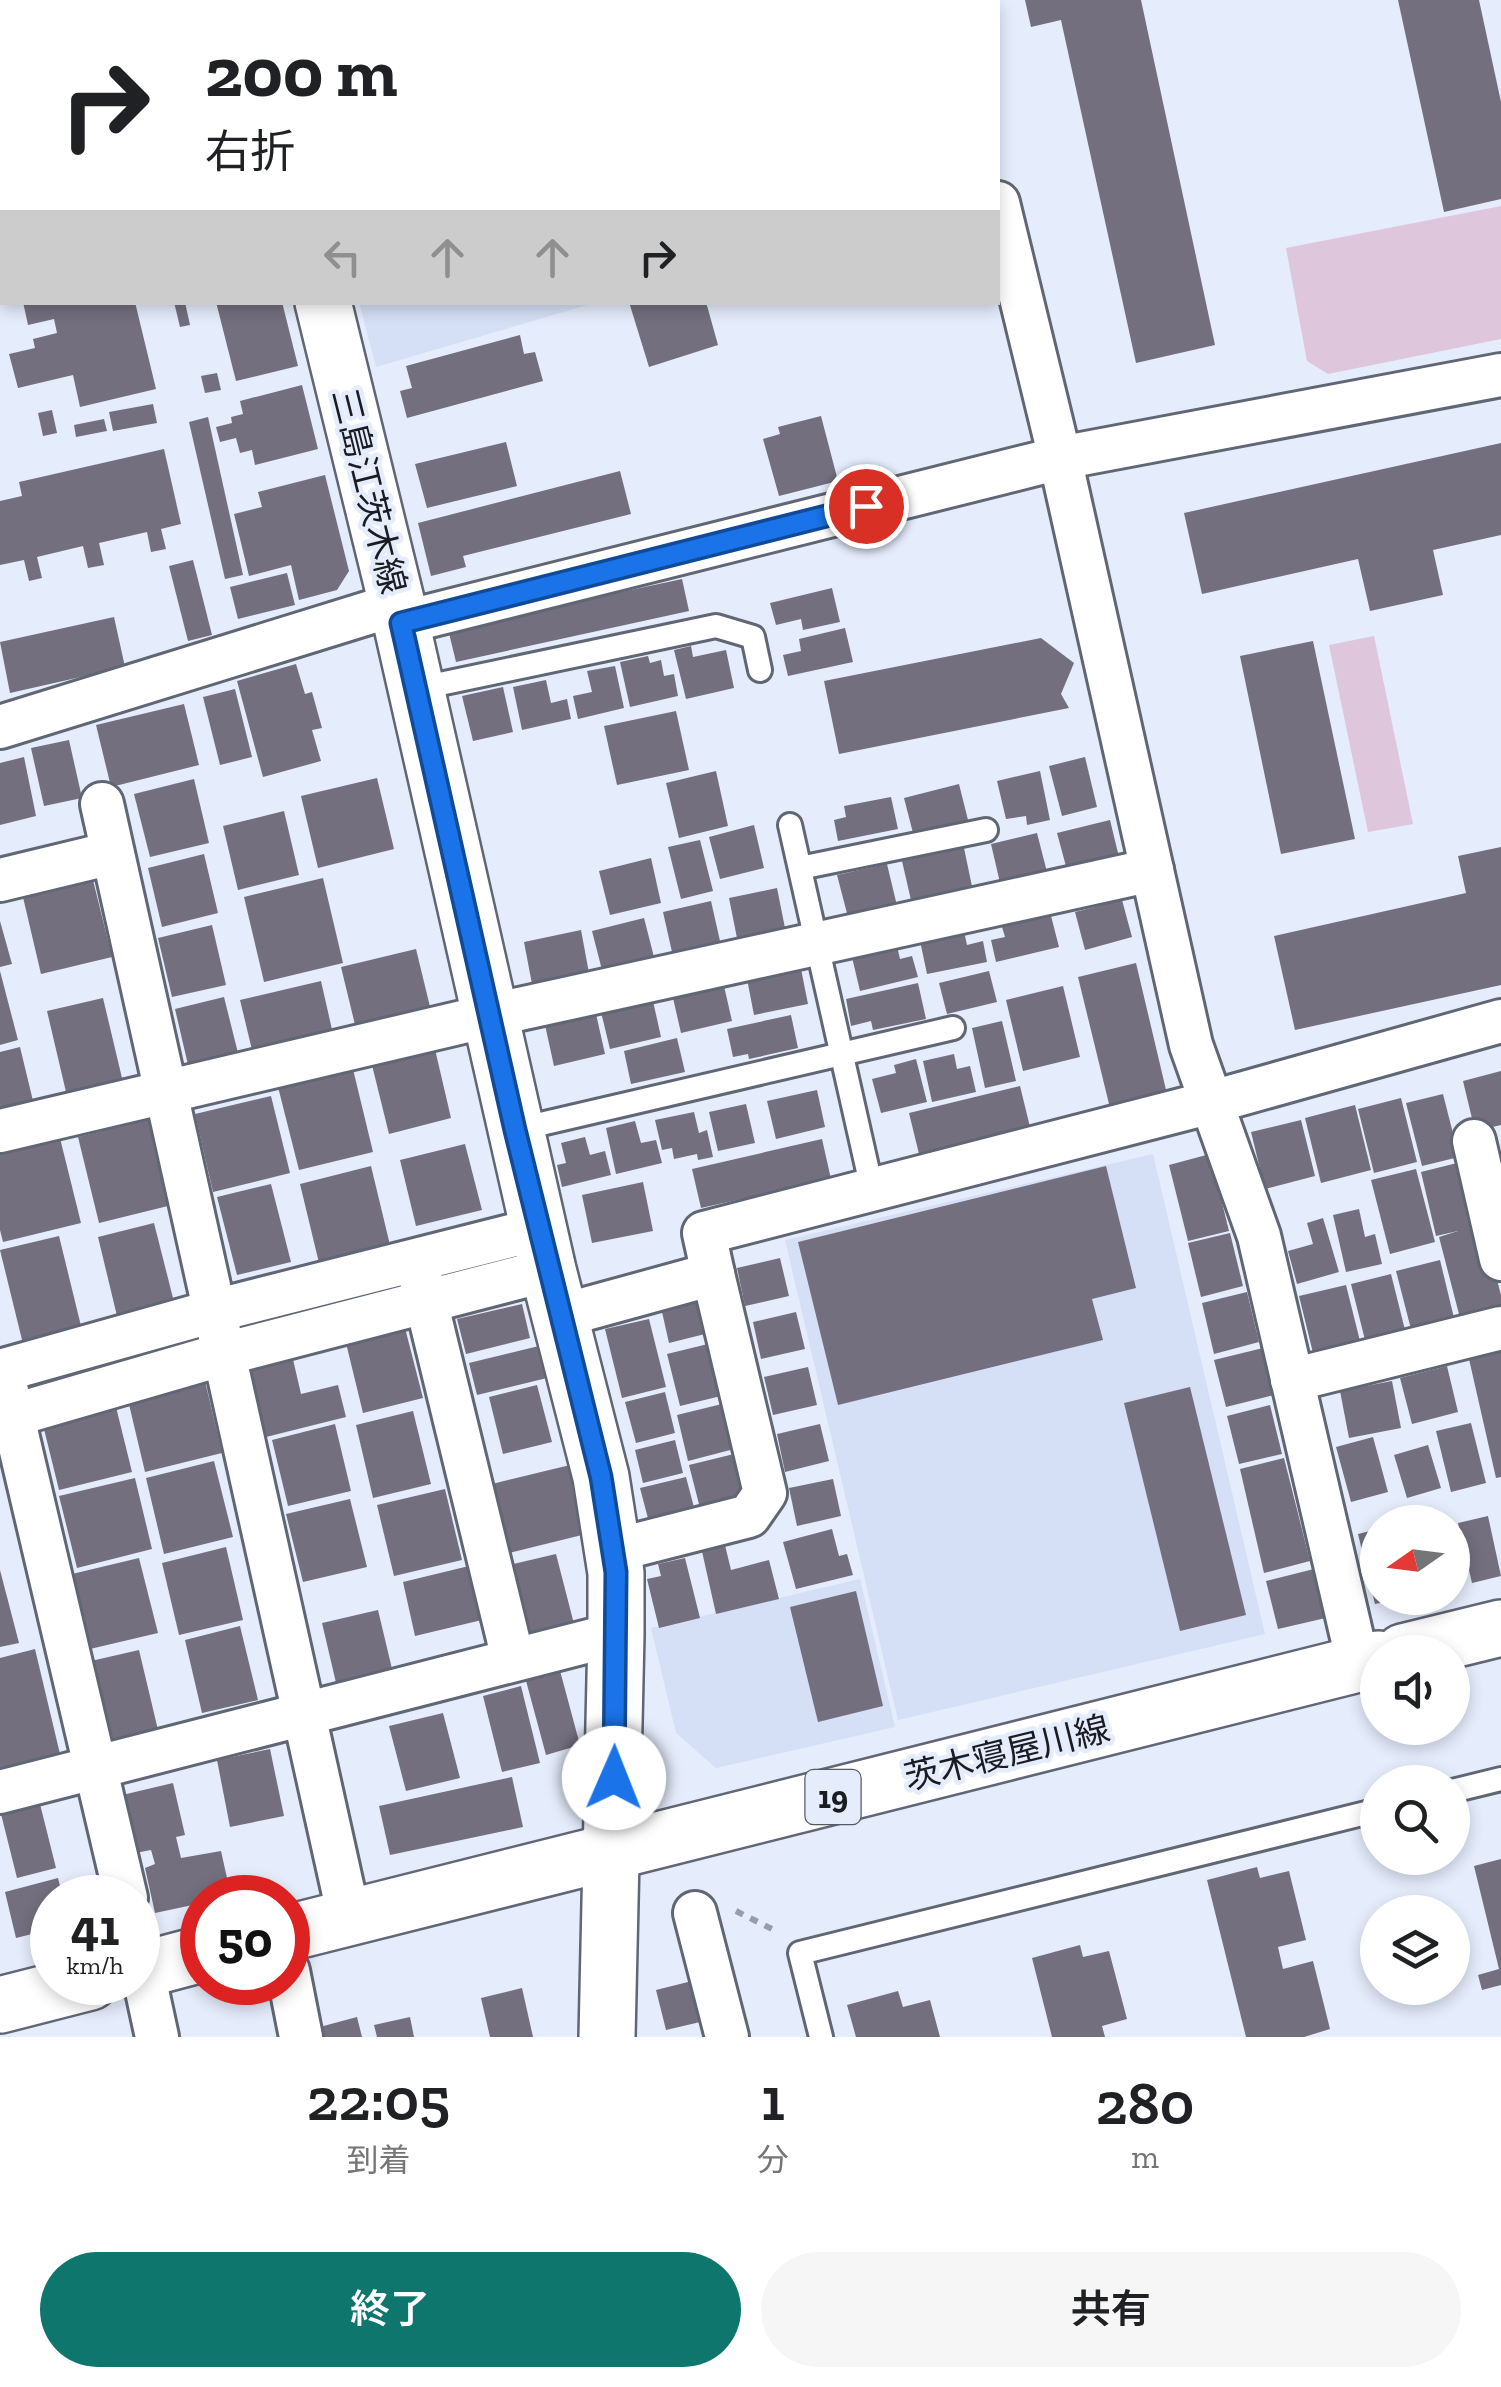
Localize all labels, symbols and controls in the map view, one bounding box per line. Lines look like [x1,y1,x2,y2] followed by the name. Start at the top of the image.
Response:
[205,30,398,114] text: 200 m
[40,40,170,170] icon: right
[205,125,295,179] text: 右折
[315,230,370,285] icon: left
[420,230,475,285] icon: ahead
[525,230,580,285] icon: ahead
[630,230,685,285] icon: right
[323,384,415,598] street label: 三島江茨木線
[824,464,909,549] pin
[839,479,894,534] icon: arrive
[1360,1505,1470,1615] north arrow
[1360,1505,1470,2005] map controls
[1360,1635,1470,1745] button: sound
[900,1707,1114,1799] street label: 茨木寝屋川線
[562,1726,666,1830] position arrow
[1360,1765,1470,1875] button: search
[806,1770,860,1824] road number: 19
[180,1875,310,2005] speed limit sign: 50
[1360,1895,1470,2005] button: layers
[71,1898,119,1958] text: 41
[66,1950,124,1980] text: km/h
[307,2063,450,2135] text: 22:05
[761,2063,785,2135] text: 1
[1096,2067,1194,2139] text: 280
[1131,2138,1159,2176] text: m
[346,2141,410,2179] text: 到着
[757,2141,789,2179] text: 分
[40,2252,741,2367] button: 終了
[761,2252,1461,2367] button: 共有

